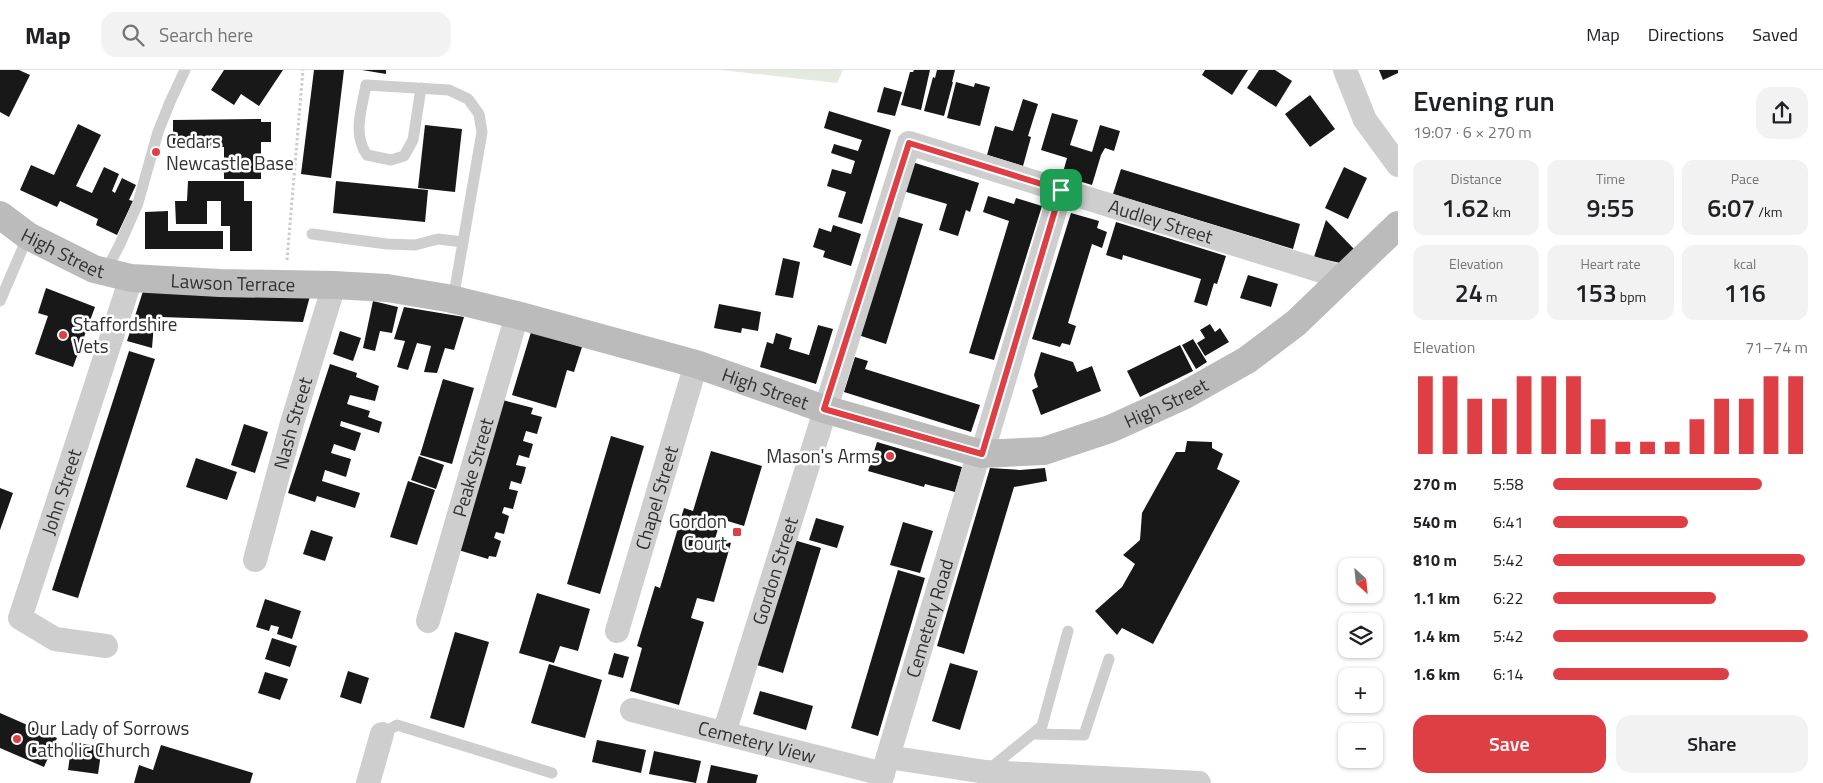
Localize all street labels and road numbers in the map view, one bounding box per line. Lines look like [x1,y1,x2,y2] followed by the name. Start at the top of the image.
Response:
[1105,191,1217,251] street label: Audley Street
[16,220,108,285] street label: High Street
[170,265,296,298] street label: Lawson Terrace
[718,359,813,417] street label: High Street
[1119,370,1214,435] street label: High Street
[265,373,319,472] street label: Nash Street
[444,414,500,520] street label: Peake Street
[627,442,685,553] street label: Chapel Street
[33,445,88,539] street label: John Street
[744,513,805,628] street label: Gordon Street
[897,555,960,681] street label: Cemetery Road
[695,712,819,770] street label: Cemetery View

